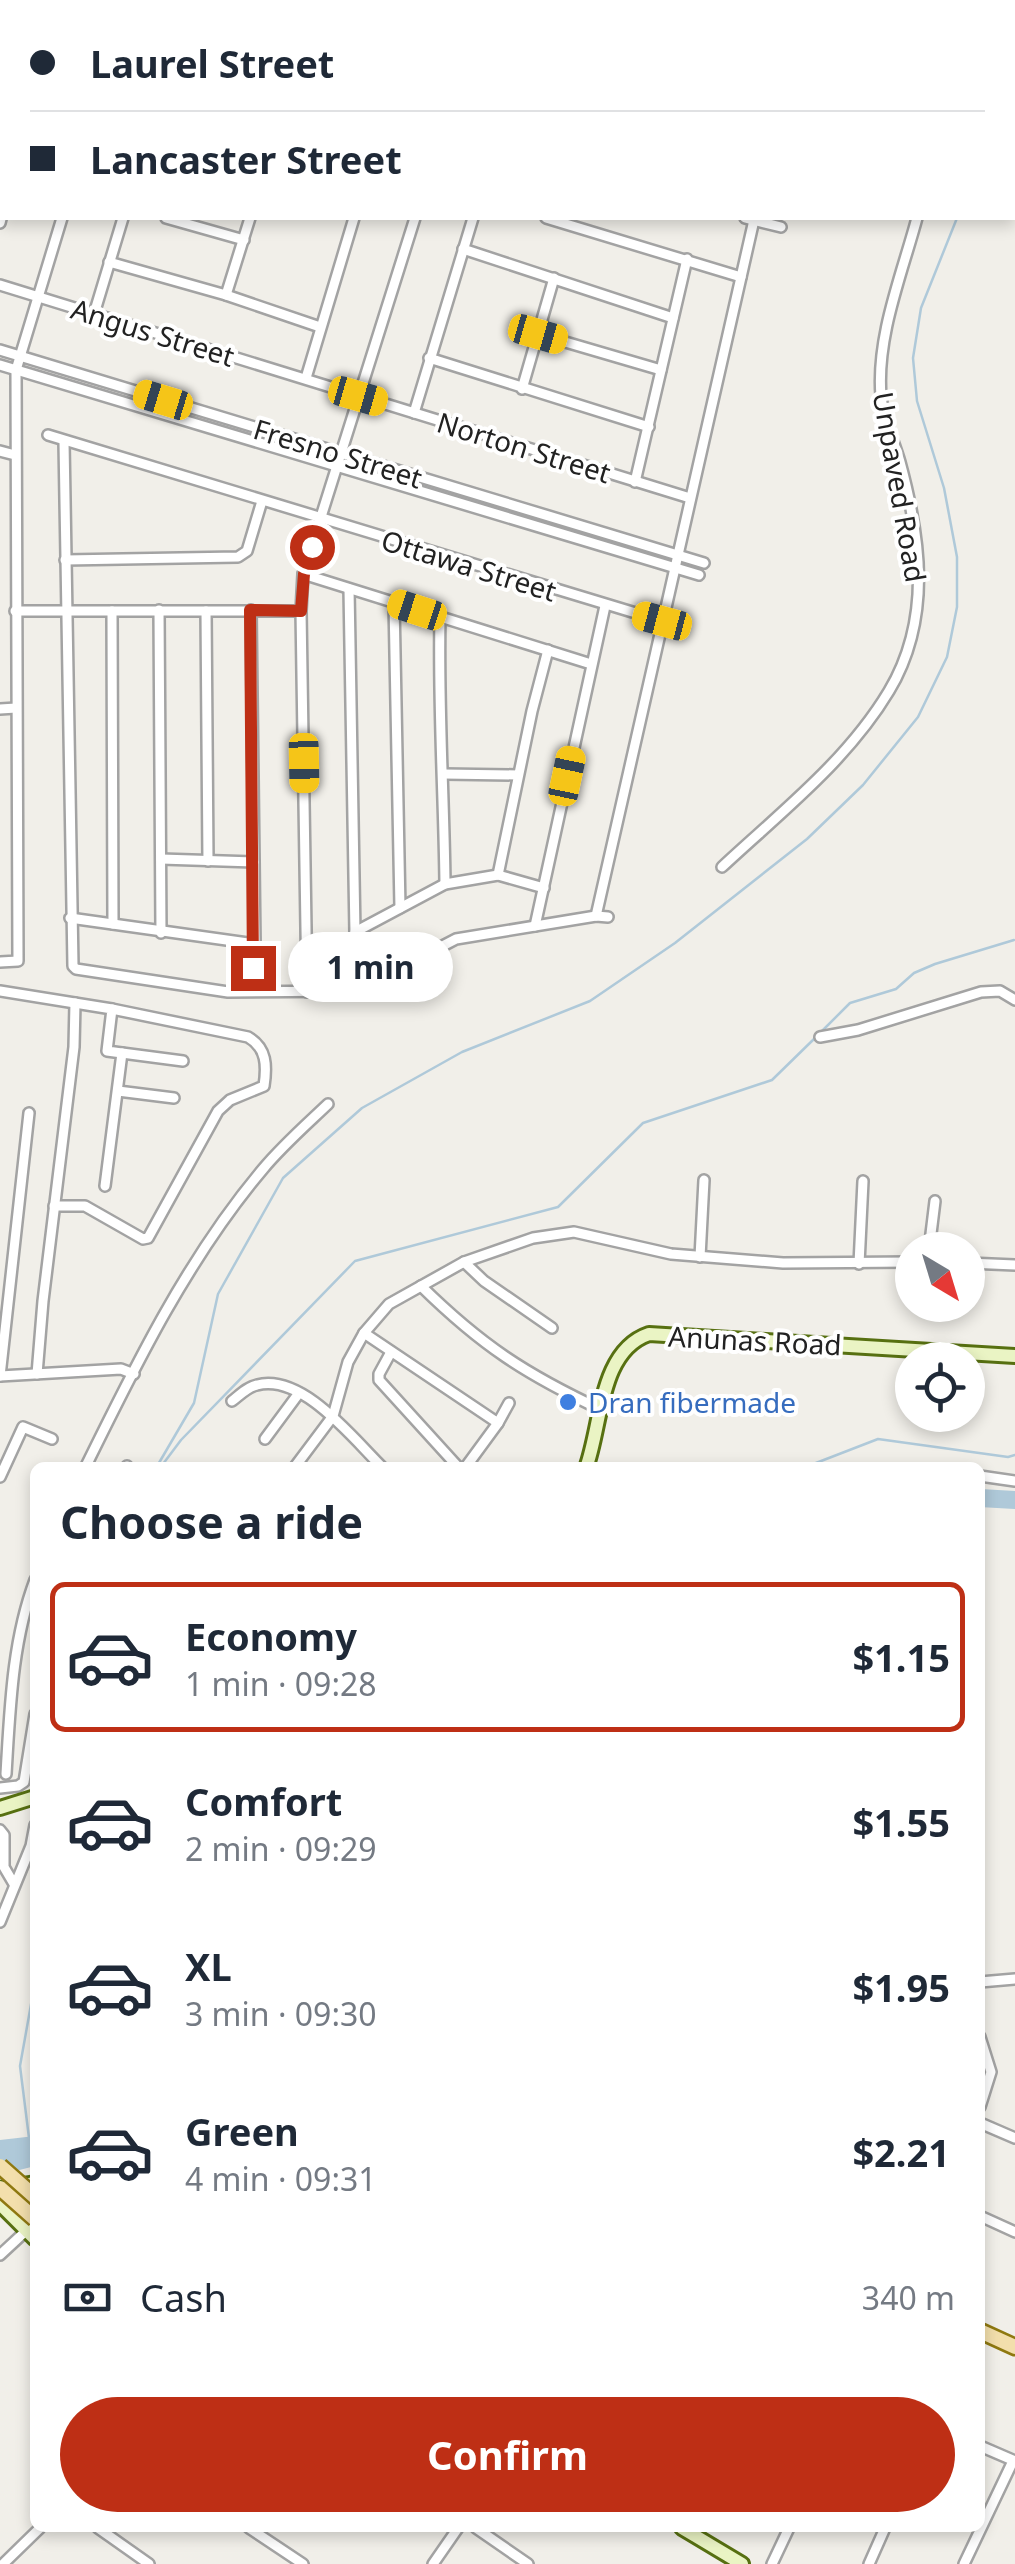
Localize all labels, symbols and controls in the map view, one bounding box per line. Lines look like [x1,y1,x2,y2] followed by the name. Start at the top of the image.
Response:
[90,37,334,89] text: Laurel Street
[90,133,402,185] text: Lancaster Street
[67,289,239,375] street label: Angus Street
[505,311,571,357] car
[325,373,391,419] car
[130,377,196,423] car
[865,389,935,585] street label: Unpaved Road
[433,403,615,491] street label: Norton Street
[249,409,427,497] street label: Fresno Street
[377,520,561,610] street label: Ottawa Street
[290,525,335,570] route start
[384,586,450,634] car
[629,599,695,643] car
[288,733,320,793] car
[546,744,588,808] car
[288,933,453,1003] callout: 1 min
[326,945,415,988] text: 1 min
[231,946,276,991] route end
[895,1232,985,1322] north arrow
[895,1232,985,1432] map controls
[667,1316,843,1364] street label: Anunas Road
[895,1342,985,1432] button: locate
[588,1383,796,1421] place label: Dran fibermade
[557,1391,579,1413] marker: Dran fibermade
[60,1491,363,1552] text: Choose a ride
[185,1610,357,1662] text: Economy
[65,1612,155,1702] icon: car
[852,1631,950,1683] text: $1.15
[185,1662,377,1705] text: 1 min · 09:28
[185,1775,342,1827] text: Comfort
[65,1777,155,1867] icon: car
[852,1796,950,1848] text: $1.55
[185,1827,377,1870] text: 2 min · 09:29
[185,1940,232,1992] text: XL
[65,1942,155,2032] icon: car
[852,1961,950,2013] text: $1.95
[185,1992,377,2035] text: 3 min · 09:30
[185,2105,299,2157] text: Green
[65,2107,155,2197] icon: car
[852,2126,950,2178] text: $2.21
[185,2157,377,2200] text: 4 min · 09:31
[60,2270,115,2325] icon: cash
[140,2271,227,2323] text: Cash
[862,2276,955,2319] text: 340 m
[60,2397,955,2512] button: Confirm

